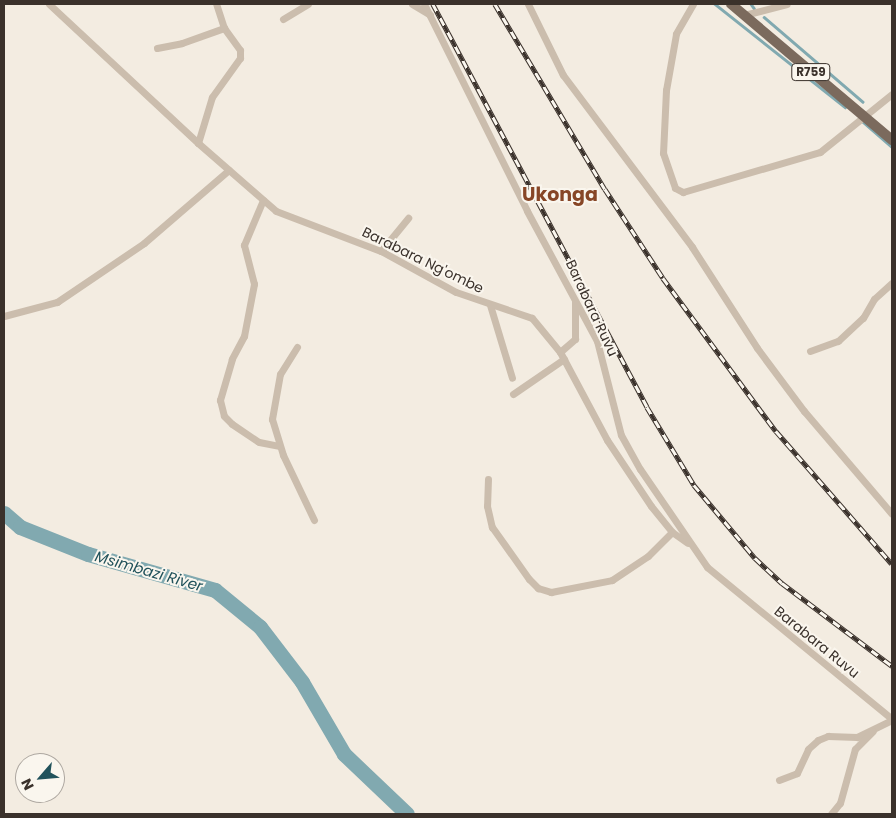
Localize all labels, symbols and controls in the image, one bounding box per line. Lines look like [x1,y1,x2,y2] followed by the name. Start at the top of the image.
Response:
[791,62,831,82] road number: R759
[522,184,598,206] district label: Ukonga
[359,223,487,297] street label: Barabara Ng'ombe
[562,257,622,359] street label: Barabara Ruvu
[93,547,205,595] water label: Msimbazi River
[771,603,863,681] street label: Barabara Ruvu
[15,753,65,803] north arrow
[16,775,39,794] text: N

